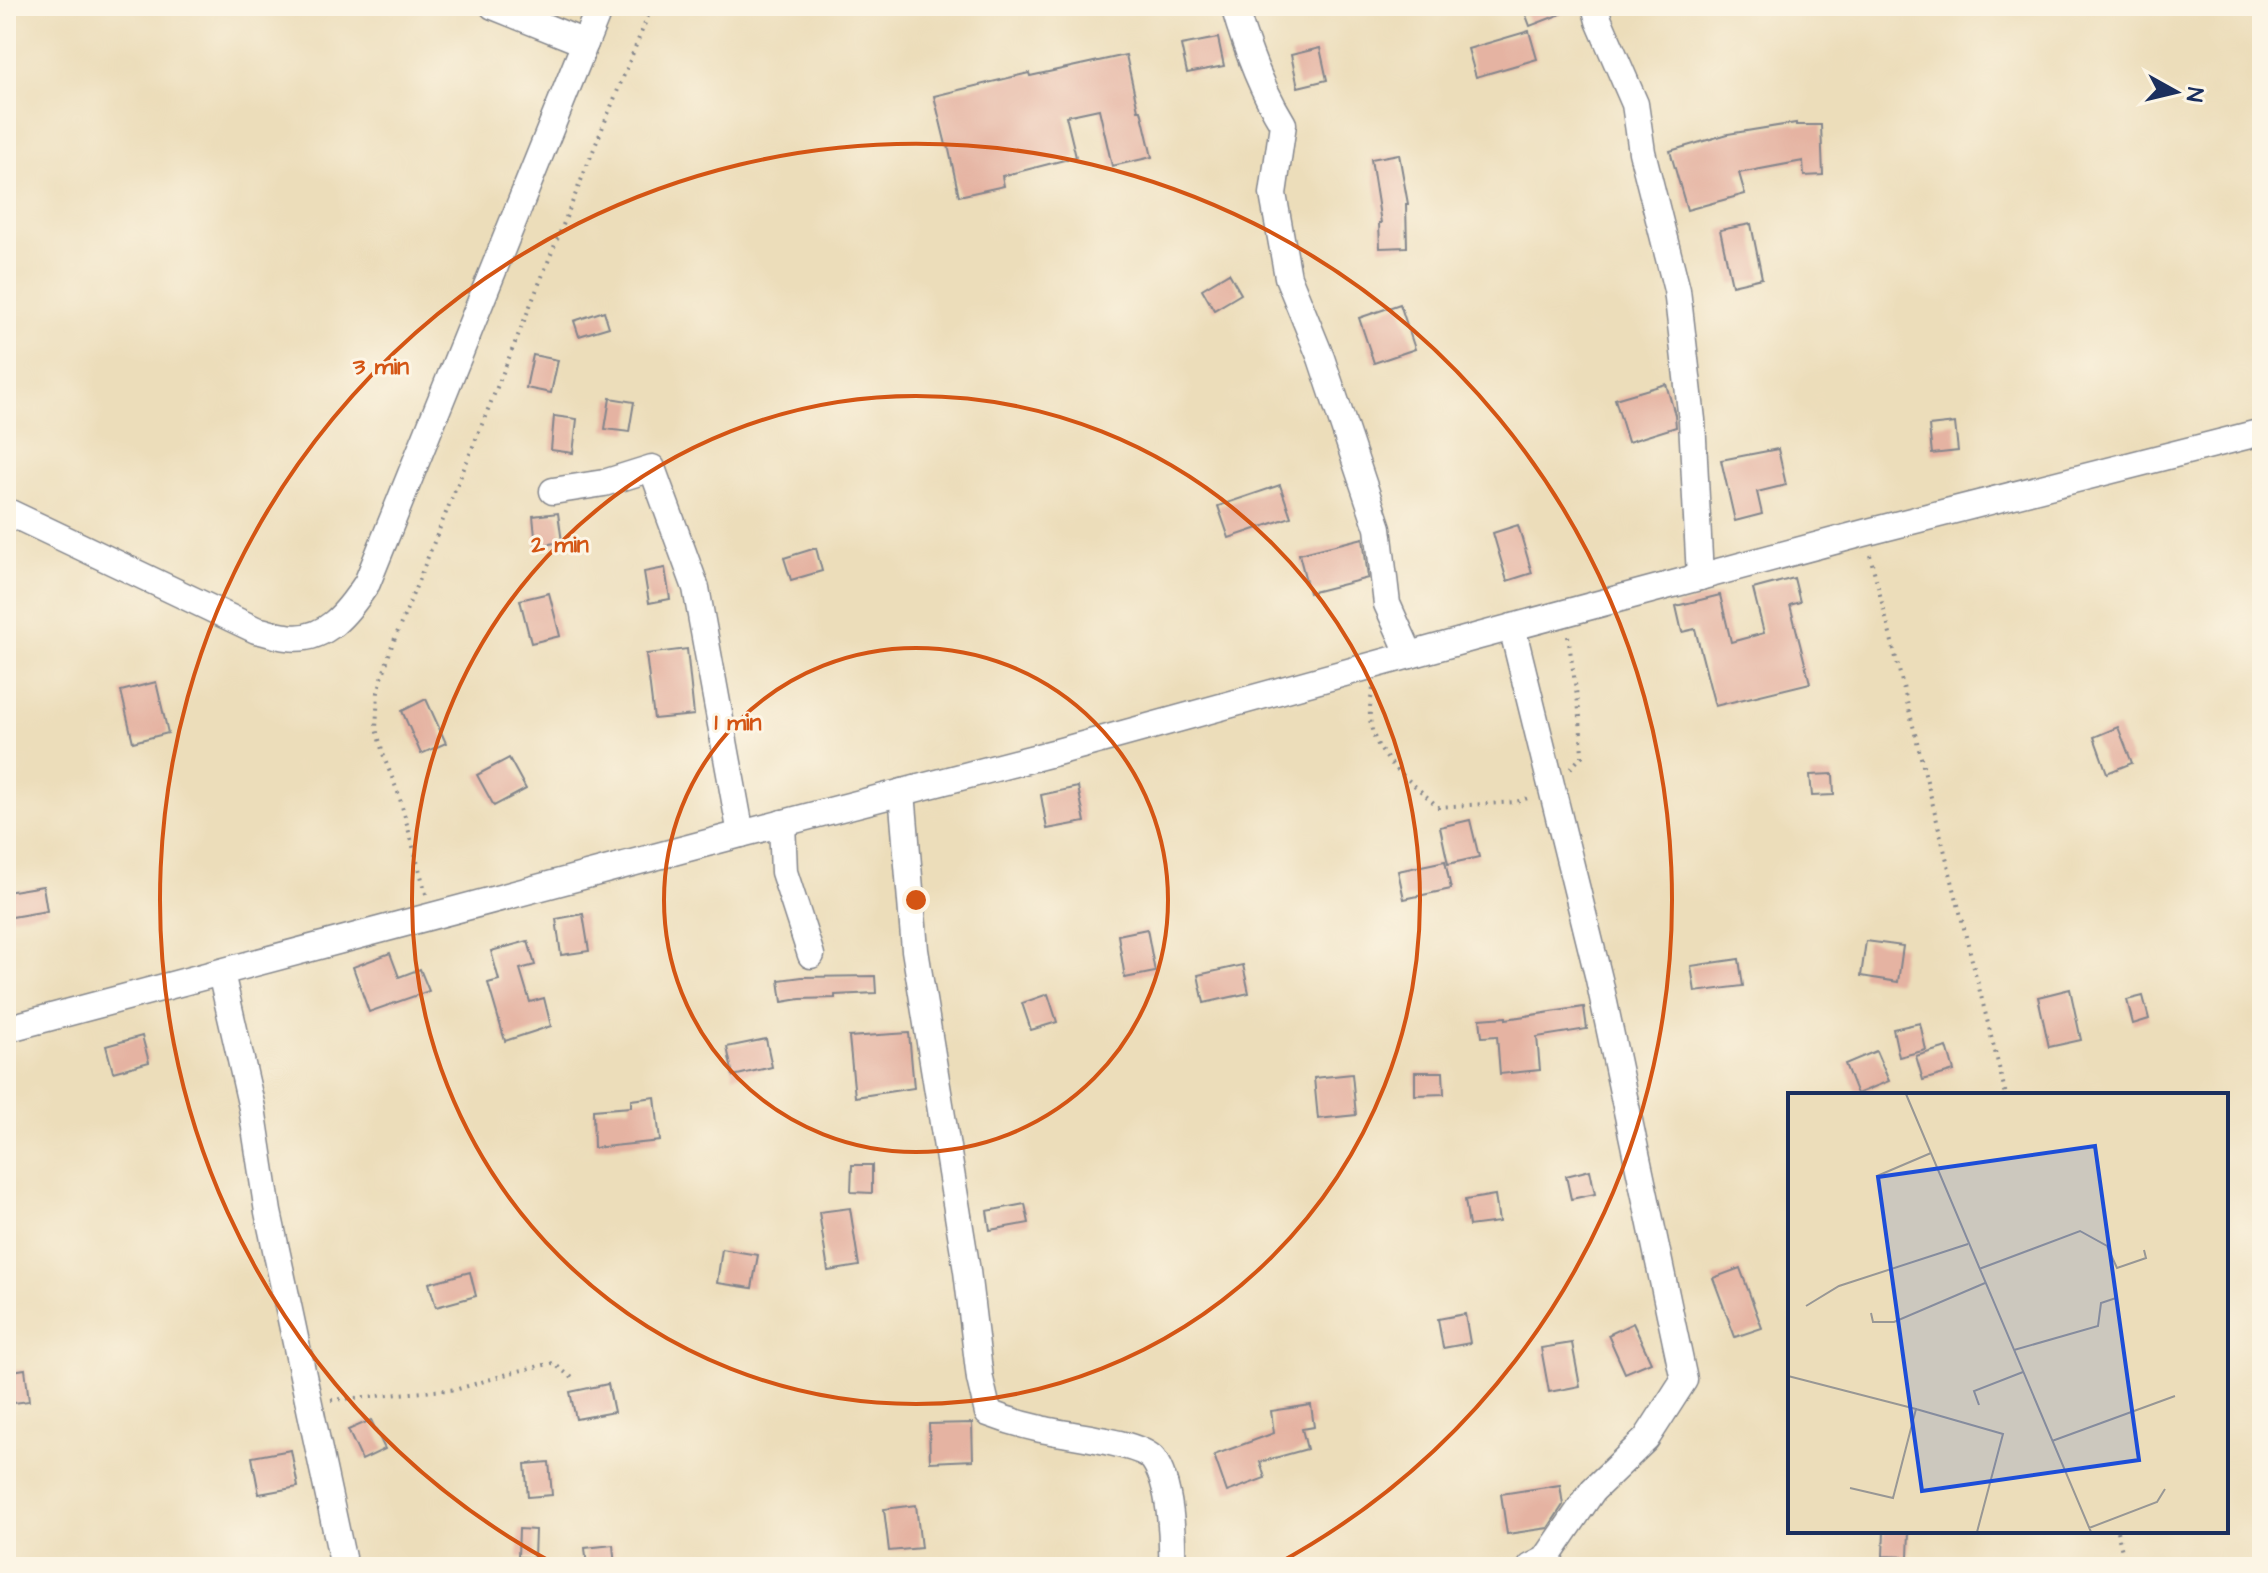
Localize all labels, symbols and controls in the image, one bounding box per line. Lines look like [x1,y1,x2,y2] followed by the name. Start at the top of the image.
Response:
[2136,52,2216,132] north arrow
[2178,86,2211,104] text: N
[352,350,409,384] text: 3 min
[530,528,589,562] text: 2 min
[715,706,762,740] text: 1 min
[902,886,930,914] centre of rings
[1788,1093,2228,1533] inset map

